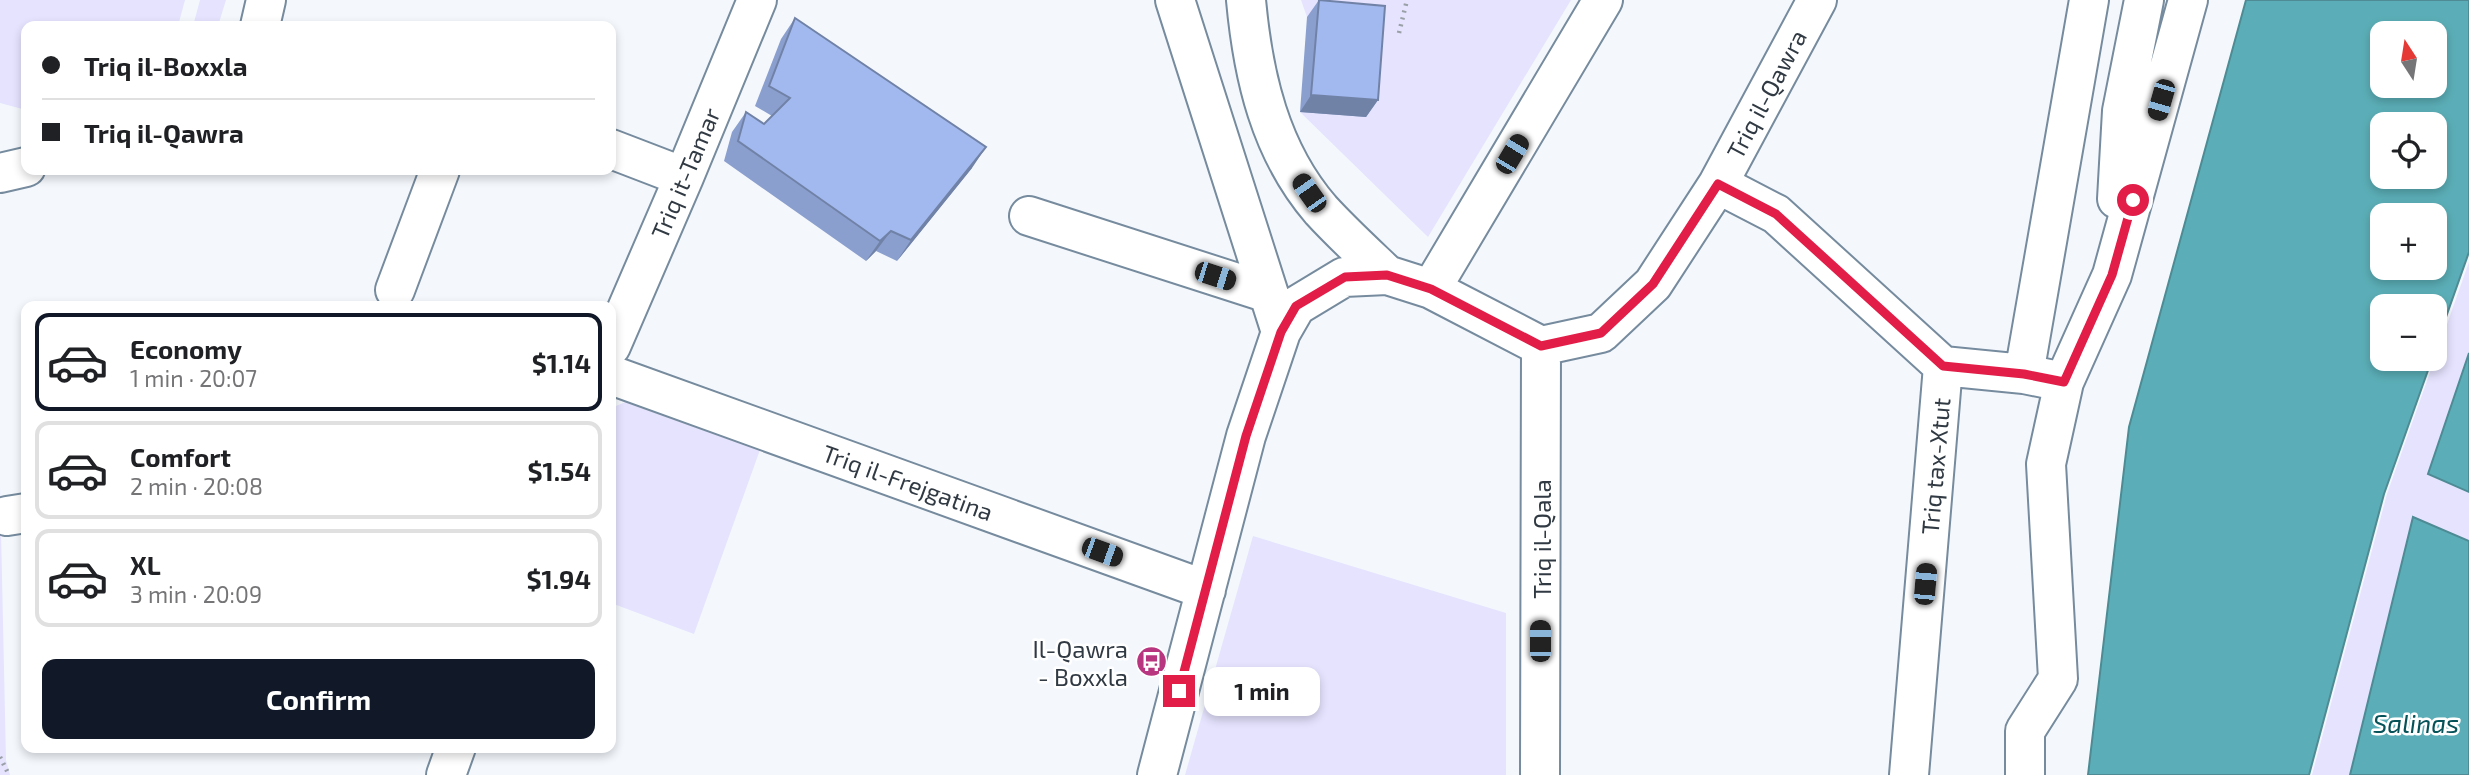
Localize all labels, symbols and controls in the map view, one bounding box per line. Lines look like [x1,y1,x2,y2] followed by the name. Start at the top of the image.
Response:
[2370,21,2446,98] north arrow
[2370,21,2447,371] map controls
[1720,25,1812,163] street label: Triq il-Qawra
[84,50,248,81] text: Triq il-Boxxla
[2146,77,2177,123] car
[644,103,726,243] street label: Triq it-Tamar
[2370,112,2447,189] button: locate
[84,117,244,148] text: Triq il-Qawra
[1493,131,1532,177] car
[1289,170,1330,216] car
[2117,184,2149,216] route start
[2370,203,2447,280] button: +
[1192,260,1239,292] car
[2370,294,2447,371] button: −
[46,331,109,394] icon: car
[130,333,242,364] text: Economy
[532,347,591,378] text: $1.14
[130,364,257,392] text: 1 min · 20:07
[1915,396,1955,536] street label: Triq tax-Xtut
[819,438,997,526] street label: Triq il-Frejgatina
[46,439,109,502] icon: car
[130,441,231,472] text: Comfort
[527,455,591,486] text: $1.54
[130,472,263,500] text: 2 min · 20:08
[1527,479,1556,599] street label: Triq il-Qala
[1079,535,1126,569] car
[46,547,109,610] icon: car
[130,549,161,580] text: XL
[1913,562,1938,606] car
[526,563,591,594] text: $1.94
[130,580,262,608] text: 3 min · 20:09
[1530,620,1551,662] car
[1032,634,1128,691] place label: Il-Qawra - Boxxla
[1134,645,1168,679] bus stop icon: Il-Qawra - Boxxla
[42,659,595,739] button: Confirm
[1204,666,1319,716] callout: 1 min
[1163,675,1195,707] route end
[1234,677,1290,705] text: 1 min
[2373,707,2459,738] water label: Salinas

